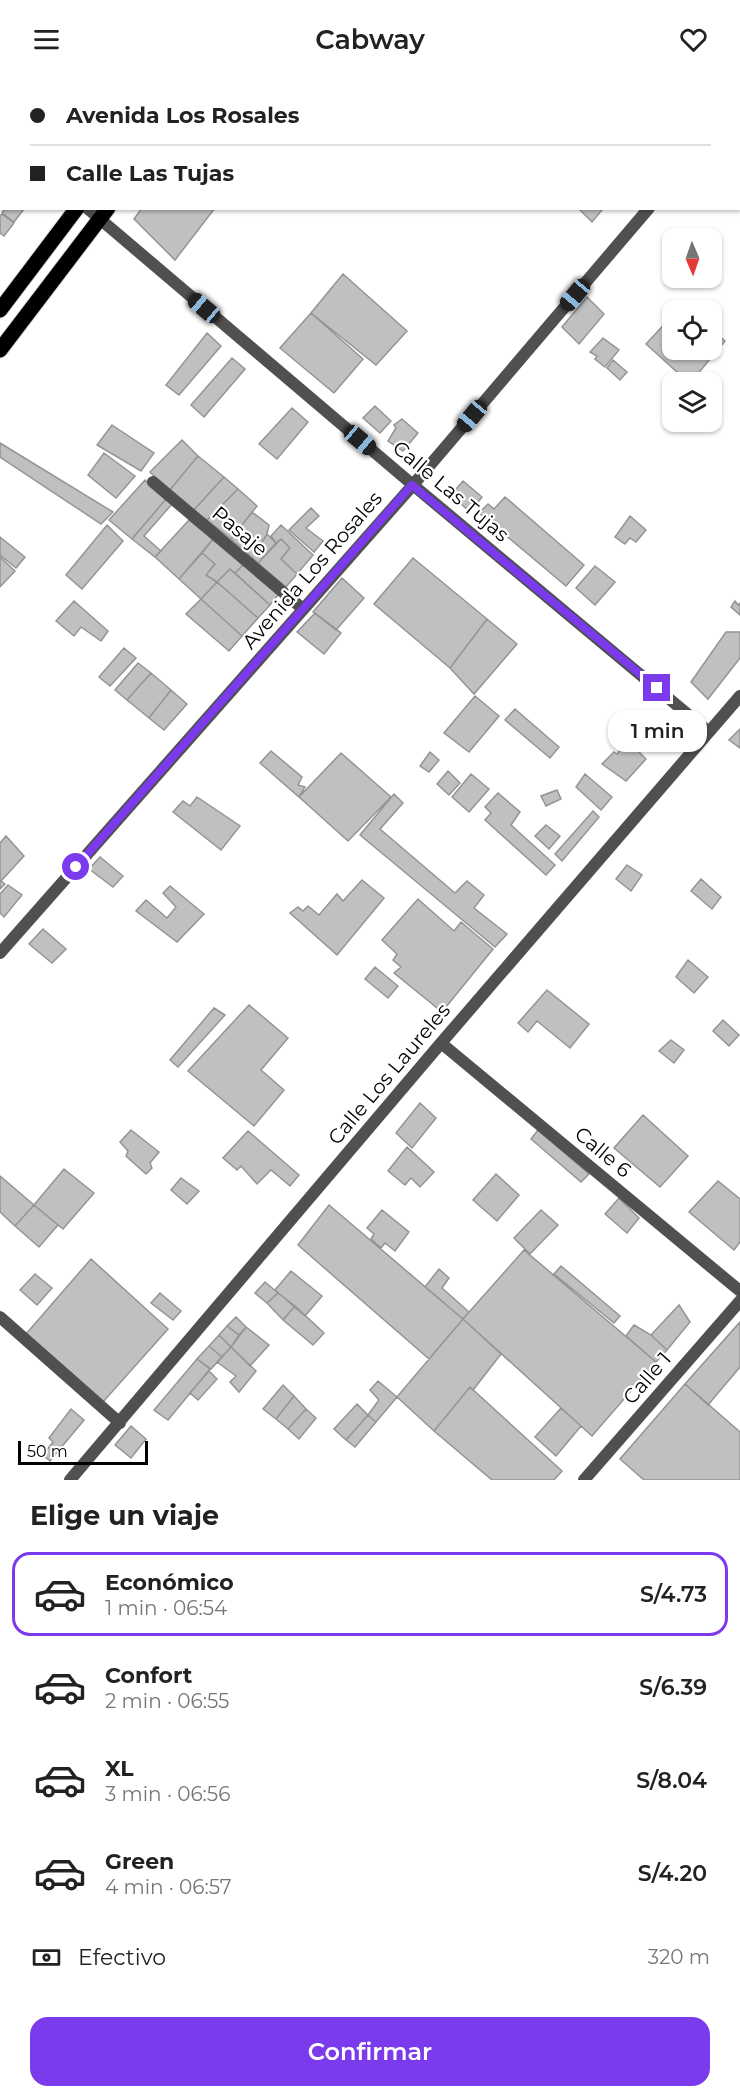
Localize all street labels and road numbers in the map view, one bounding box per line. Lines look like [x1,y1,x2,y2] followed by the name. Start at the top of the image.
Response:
[388,435,514,547] street label: Calle Las Tujas
[237,486,387,654] street label: Avenida Los Rosales
[207,501,273,561] street label: Pasaje
[323,998,455,1150] street label: Calle Los Laureles
[570,1122,636,1182] street label: Calle 6
[618,1347,676,1409] street label: Calle 1

